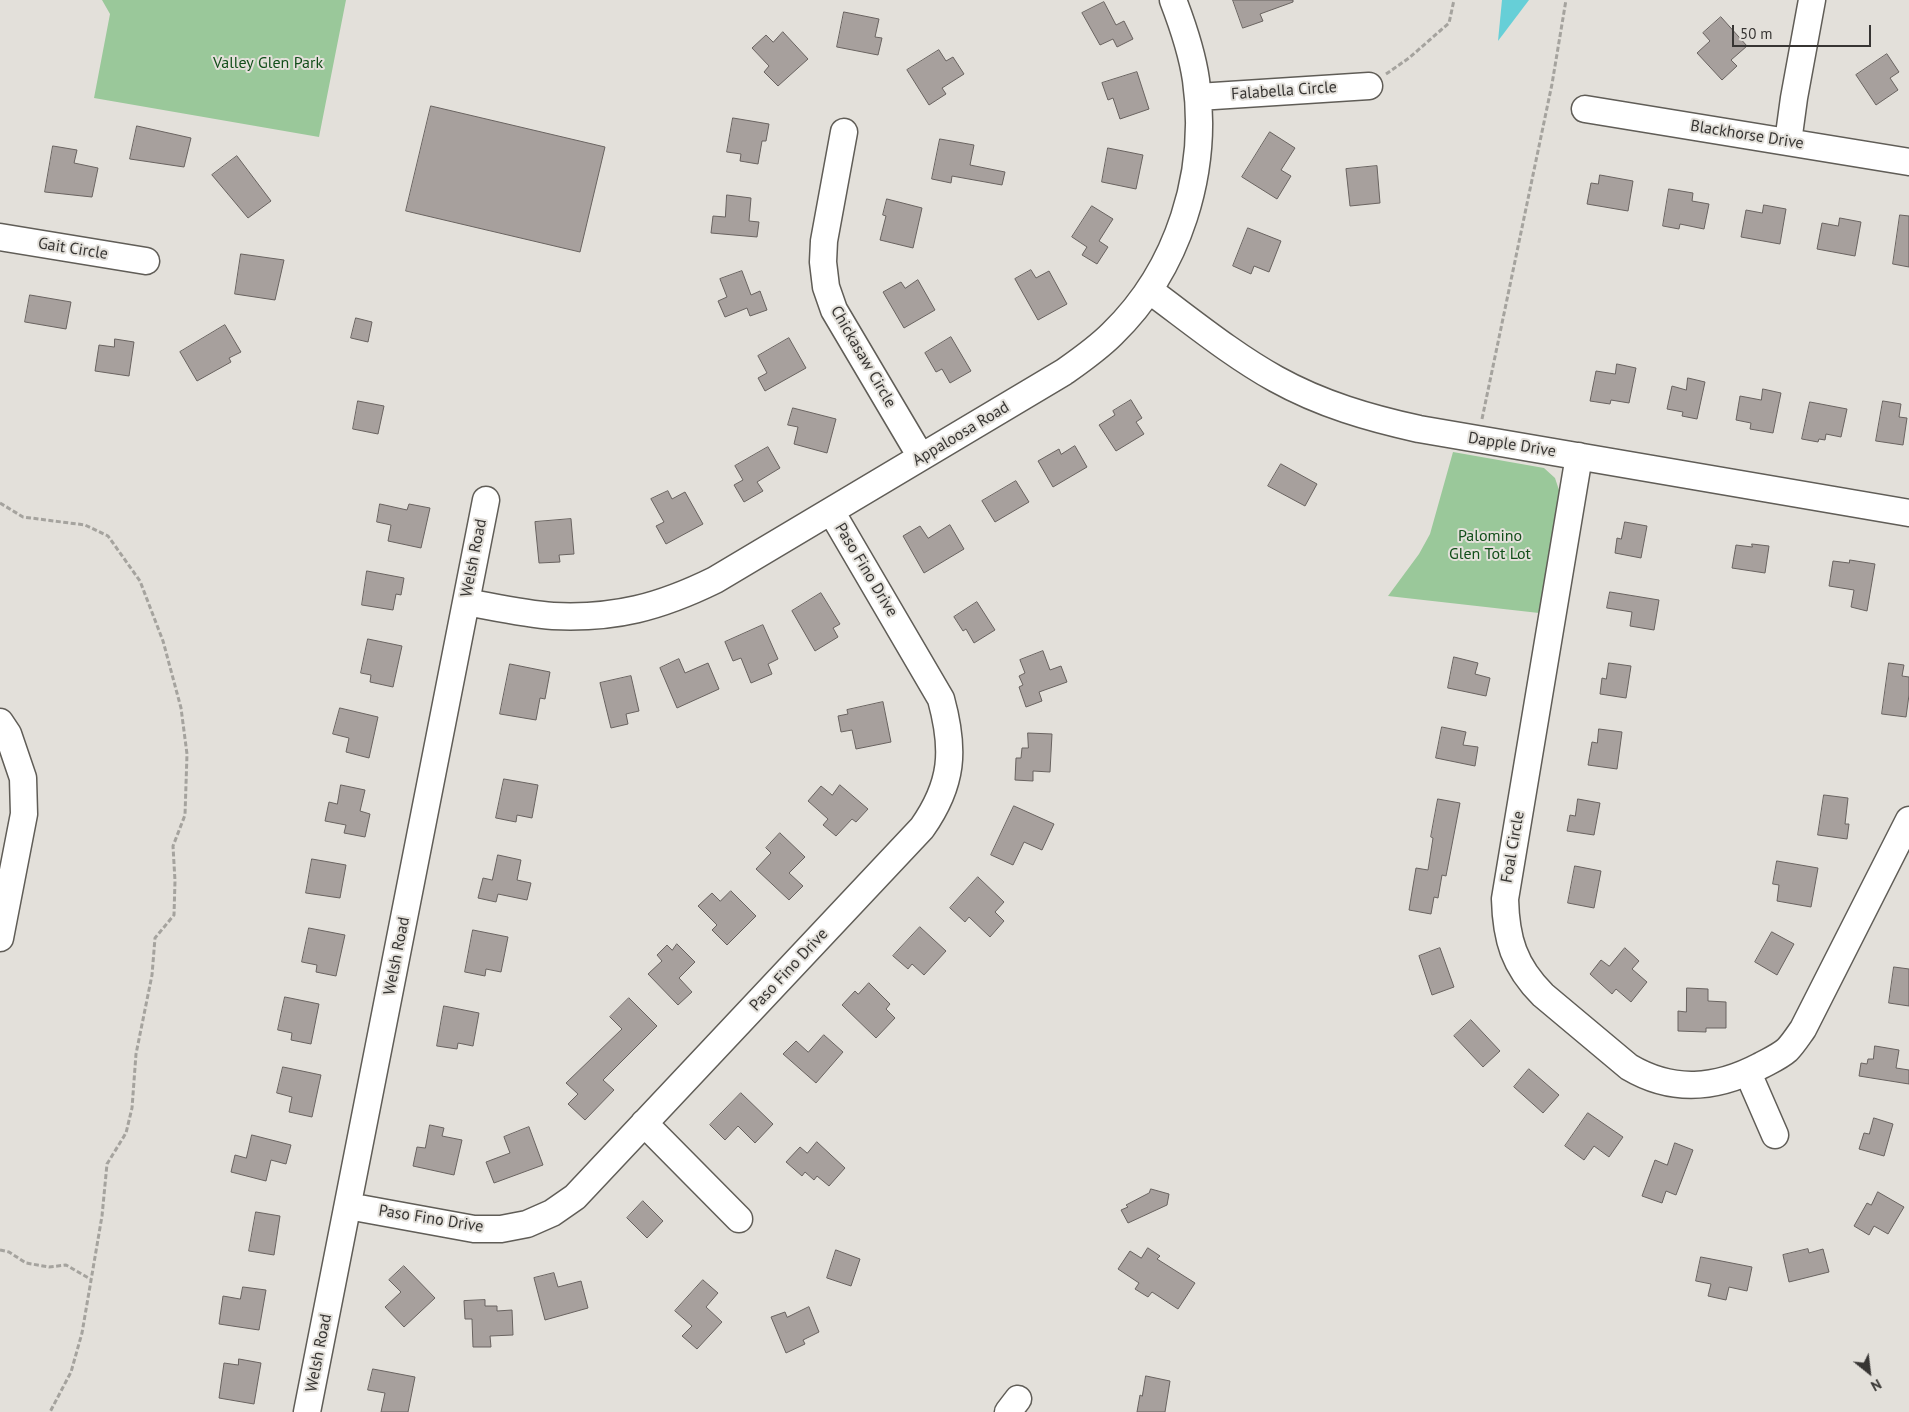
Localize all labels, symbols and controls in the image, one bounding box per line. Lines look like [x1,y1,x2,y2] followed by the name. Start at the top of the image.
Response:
[1734,15,1873,47] scale bar
[1740,24,1773,43] text: 50 m
[213,53,323,73] park label: Valley Glen Park
[1230,78,1338,104] street label: Falabella Circle
[1689,117,1805,153] street label: Blackhorse Drive
[37,234,109,264] street label: Gait Circle
[826,303,900,411] street label: Chickasaw Circle
[909,398,1013,470] street label: Appaloosa Road
[1467,429,1557,461] street label: Dapple Drive
[457,517,491,599] street label: Welsh Road
[830,520,902,620] street label: Paso Fino Drive
[1449,526,1531,564] park label: Palomino Glen Tot Lot
[1497,810,1529,884] street label: Foal Circle
[380,915,414,997] street label: Welsh Road
[746,925,832,1015] street label: Paso Fino Drive
[377,1201,485,1237] street label: Paso Fino Drive
[302,1312,336,1394] street label: Welsh Road
[1844,1347,1894,1397] north arrow
[1868,1375,1885,1395] text: N

